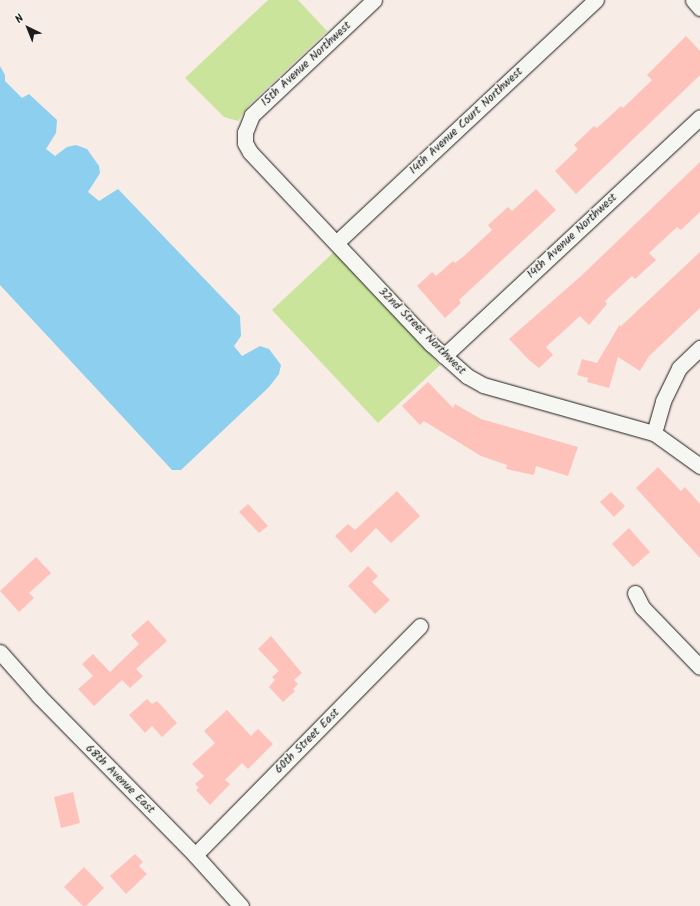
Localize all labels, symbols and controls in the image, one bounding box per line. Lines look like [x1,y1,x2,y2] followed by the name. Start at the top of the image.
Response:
[8,8,48,48] north arrow
[11,10,28,28] text: N
[258,18,354,110] street label: 15th Avenue Northwest
[406,65,526,177] street label: 14th Avenue Court Northwest
[524,190,620,282] street label: 14th Avenue Northwest
[375,284,469,378] street label: 32nd Street Northwest
[271,705,343,777] street label: 60th Street East
[82,741,158,817] street label: 68th Avenue East

